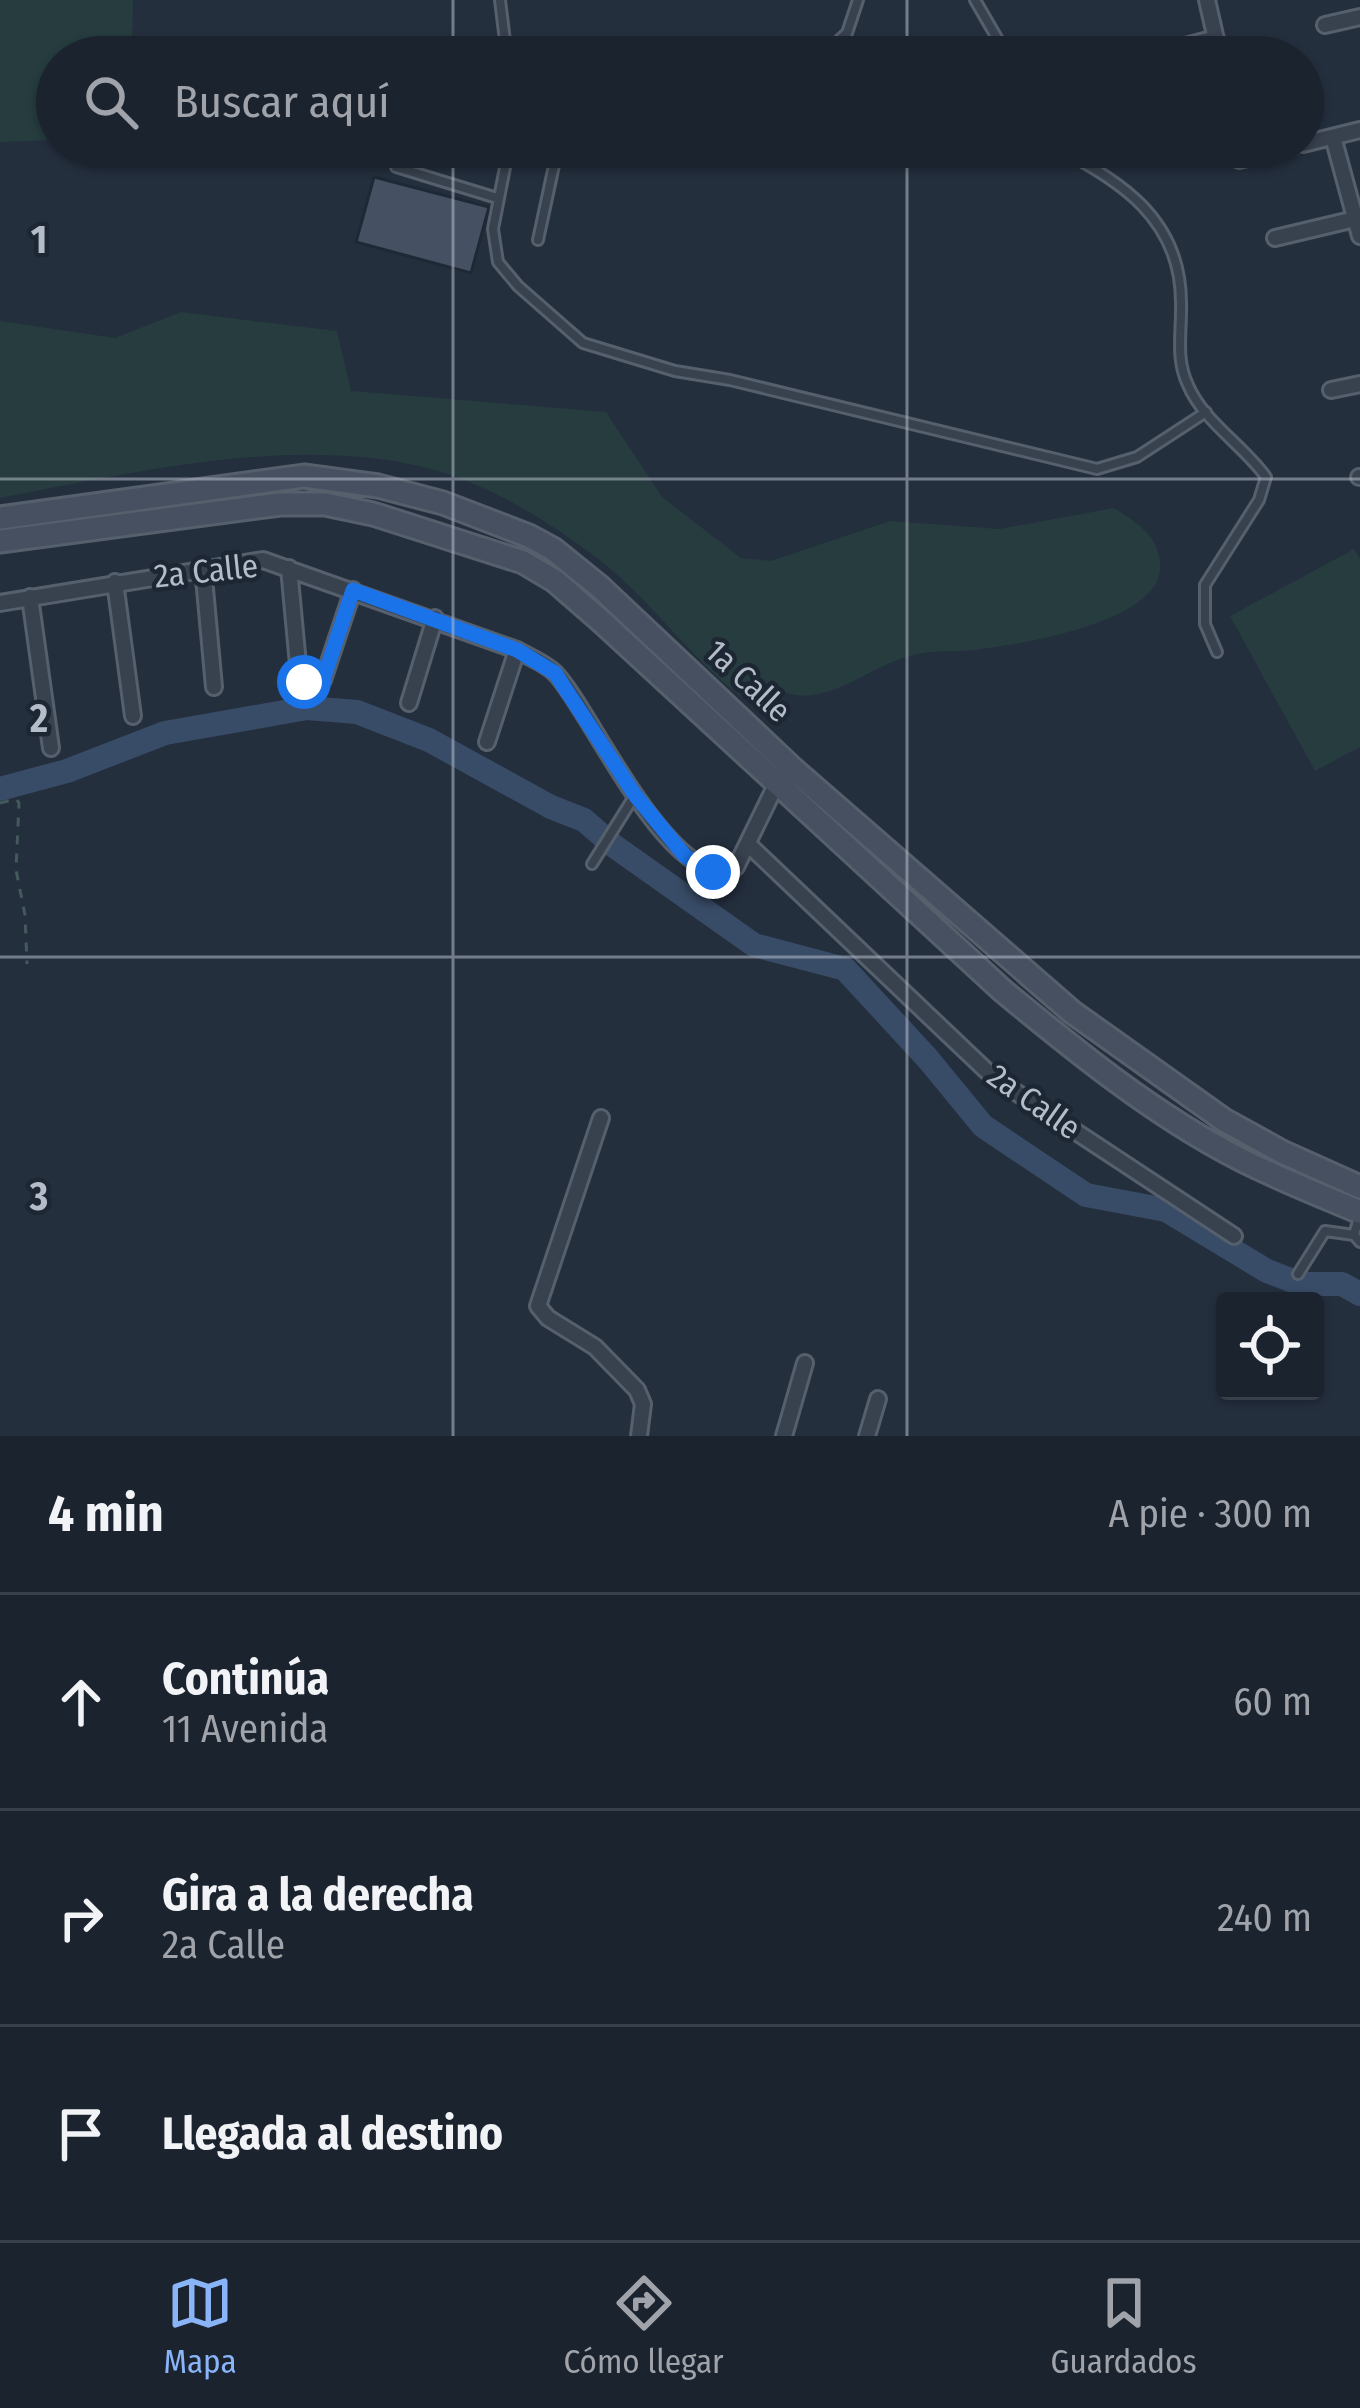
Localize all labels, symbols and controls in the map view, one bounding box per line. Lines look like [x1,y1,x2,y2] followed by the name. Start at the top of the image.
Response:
[36,36,1324,168] search box
[78,69,144,135] icon: search
[174,75,390,129] text: Buscar aquí
[31,217,47,263] text: 1
[152,546,260,596] street label: 2a Calle
[697,631,799,731] street label: 1a Calle
[277,655,331,709] route start
[29,696,48,742] text: 2
[686,845,740,899] route end
[980,1056,1088,1148] street label: 2a Calle
[29,1174,48,1220] text: 3
[1216,1292,1324,1400] map controls
[1216,1292,1324,1400] button: locate
[48,1483,164,1545] text: 4 min
[1108,1491,1312,1537] text: A pie · 300 m
[162,1652,329,1706] text: Continúa
[48,1669,114,1735] icon: ahead
[1233,1679,1312,1725] text: 60 m
[162,1706,328,1752] text: 11 Avenida
[162,1868,474,1922] text: Gira a la derecha
[48,1885,114,1951] icon: right
[1217,1895,1312,1941] text: 240 m
[162,1922,285,1968] text: 2a Calle
[48,2101,114,2167] icon: arrive
[162,2107,503,2161] text: Llegada al destino
[163,2270,237,2382] tab: Mapa
[564,2270,724,2382] tab: Cómo llegar
[1051,2270,1197,2382] tab: Guardados

